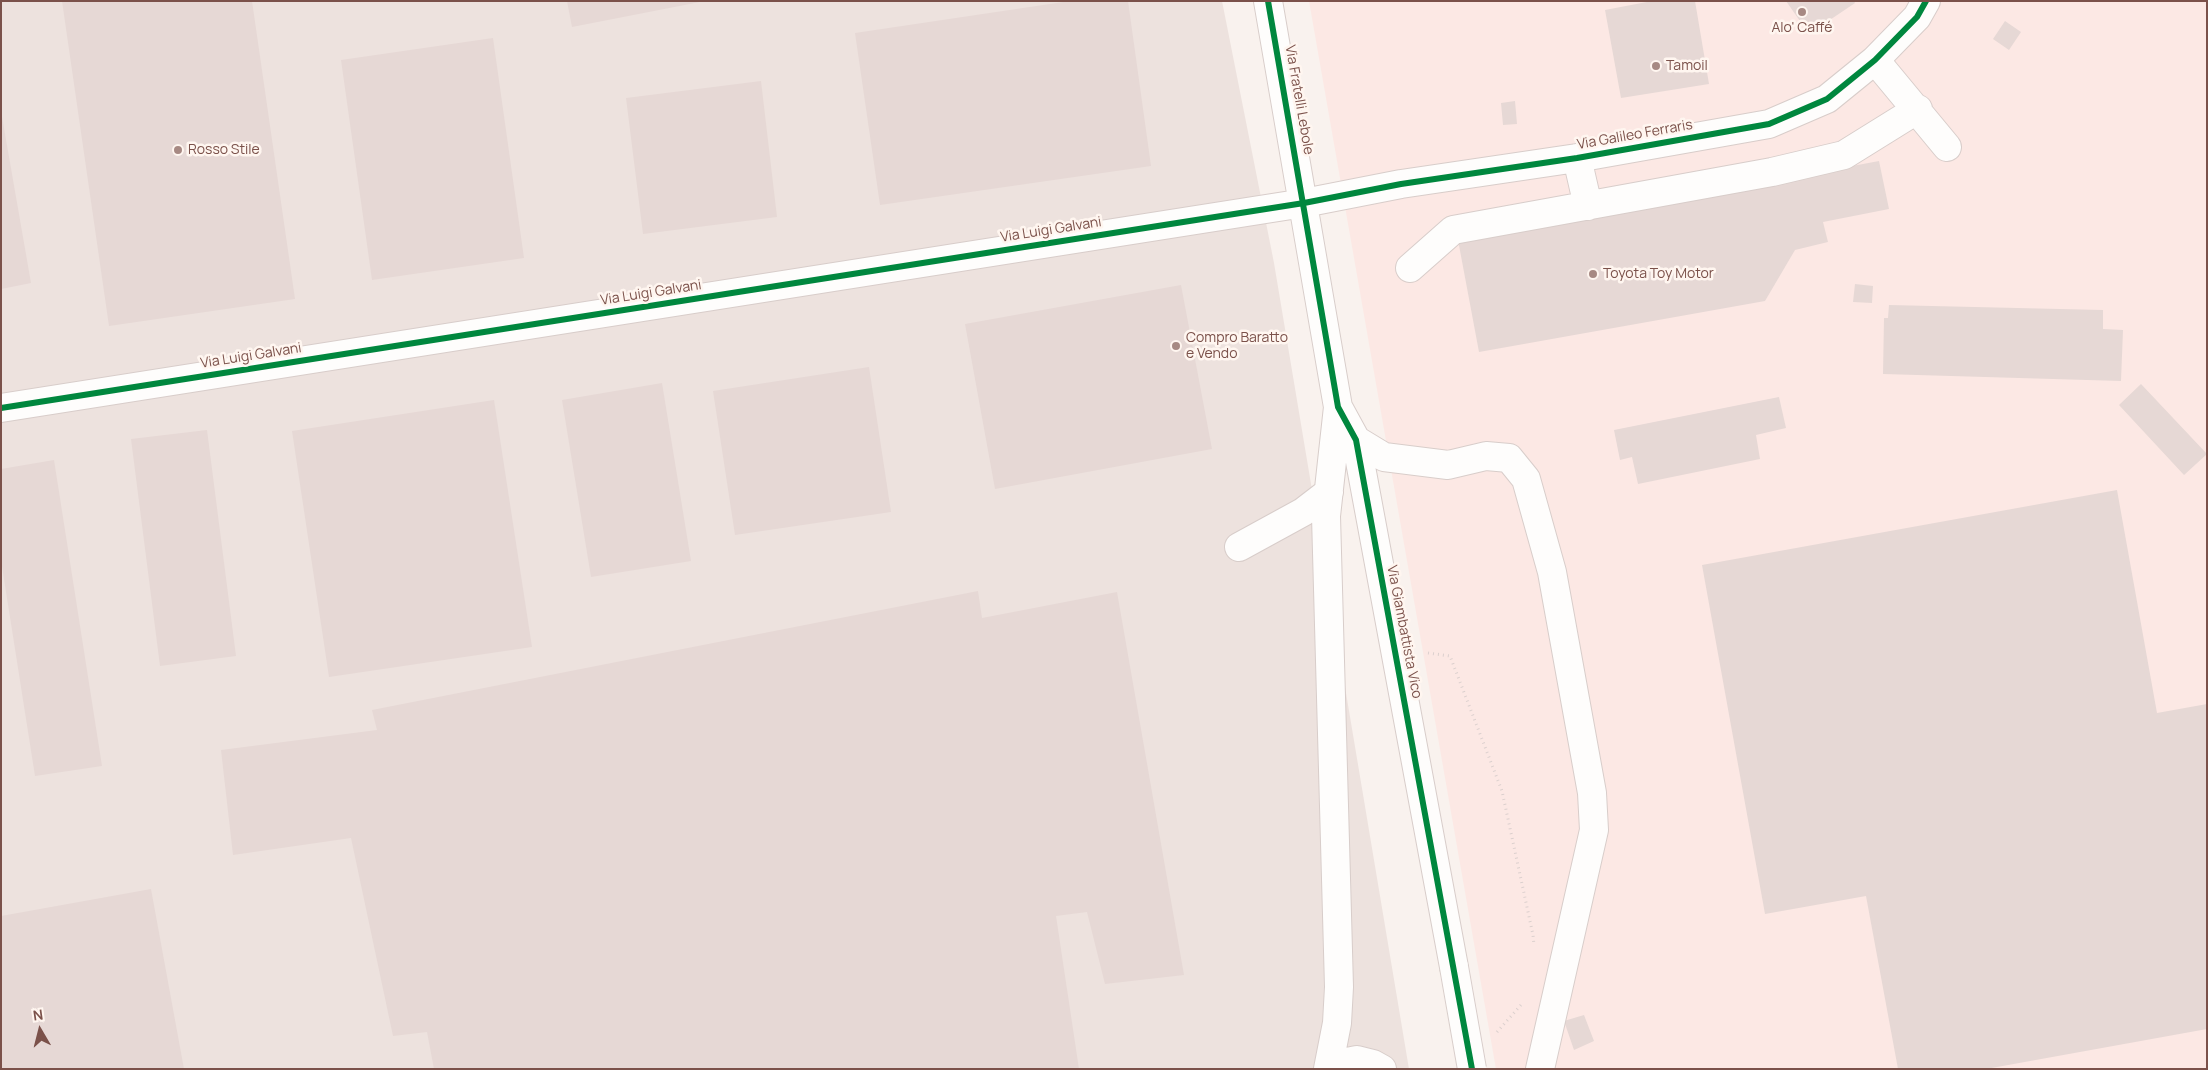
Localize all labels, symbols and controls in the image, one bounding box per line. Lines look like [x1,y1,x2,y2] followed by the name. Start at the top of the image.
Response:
[1796,6,1808,18] marker: Alo' Caffé
[1771,20,1833,36] place label: Alo' Caffé
[1281,44,1317,156] street label: Via Fratelli Lebole
[1666,58,1708,74] place label: Tamoil
[1650,60,1662,72] marker: Tamoil
[1576,117,1694,153] street label: Via Galileo Ferraris
[188,142,260,158] place label: Rosso Stile
[172,144,184,156] marker: Rosso Stile
[999,214,1103,246] street label: Via Luigi Galvani
[1603,266,1714,282] place label: Toyota Toy Motor
[1587,268,1599,280] marker: Toyota Toy Motor
[599,277,703,309] street label: Via Luigi Galvani
[1186,330,1288,362] place label: Compro Baratto e Vendo
[199,340,303,372] street label: Via Luigi Galvani
[1170,340,1182,352] marker: Compro Baratto e Vendo
[1383,564,1425,700] street label: Via Giambattista Vico
[15,1005,65,1055] north arrow
[32,1005,44,1025] text: N

